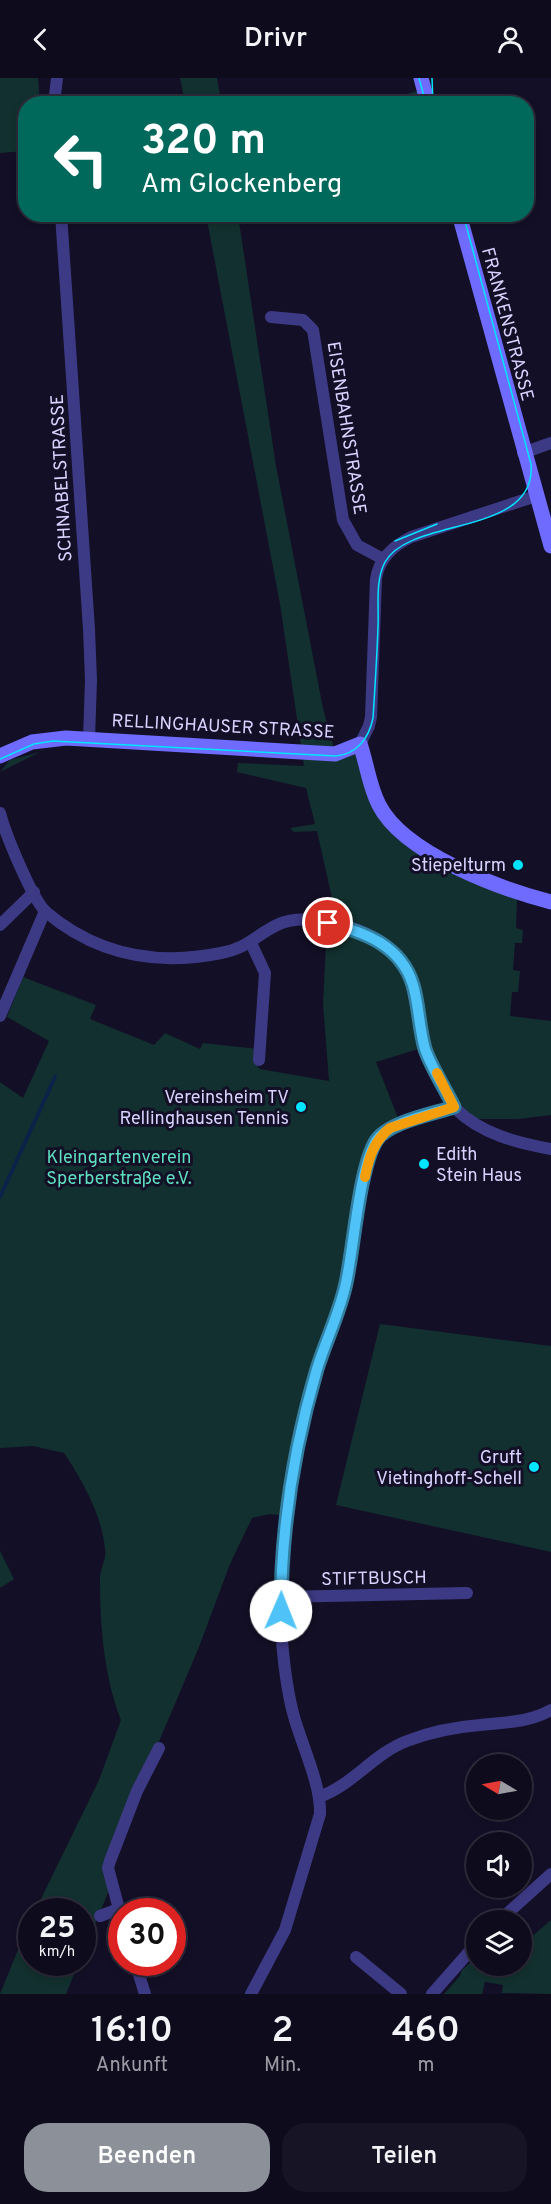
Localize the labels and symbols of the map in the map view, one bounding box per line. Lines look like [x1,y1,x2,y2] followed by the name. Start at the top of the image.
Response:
[475,245,538,404] street label: FRANKENSTRASSE
[320,340,371,516] street label: EISENBAHNSTRASSE
[47,393,78,562] street label: SCHNABELSTRASSE
[111,710,335,745] street label: RELLINGHAUSER STRASSE
[411,855,506,878] place label: Stiepelturm
[511,858,525,872] marker: Stiepelturm
[302,897,353,948] pin
[119,1087,289,1131] place label: Vereinsheim TV Rellinghausen Tennis
[294,1100,308,1114] marker: Vereinsheim TV Rellinghausen Tennis
[436,1144,522,1188] place label: Edith Stein Haus
[46,1147,192,1191] park label: Kleingartenverein Sperberstraße e.V.
[417,1157,431,1171] marker: Edith Stein Haus
[376,1447,522,1491] place label: Gruft Vietinghoff-Schell
[527,1460,541,1474] marker: Gruft Vietinghoff-Schell
[321,1567,427,1592] street label: STIFTBUSCH
[249,1579,313,1643] position arrow
[466,1754,532,1820] north arrow
[108,1898,186,1976] speed limit sign: 30

